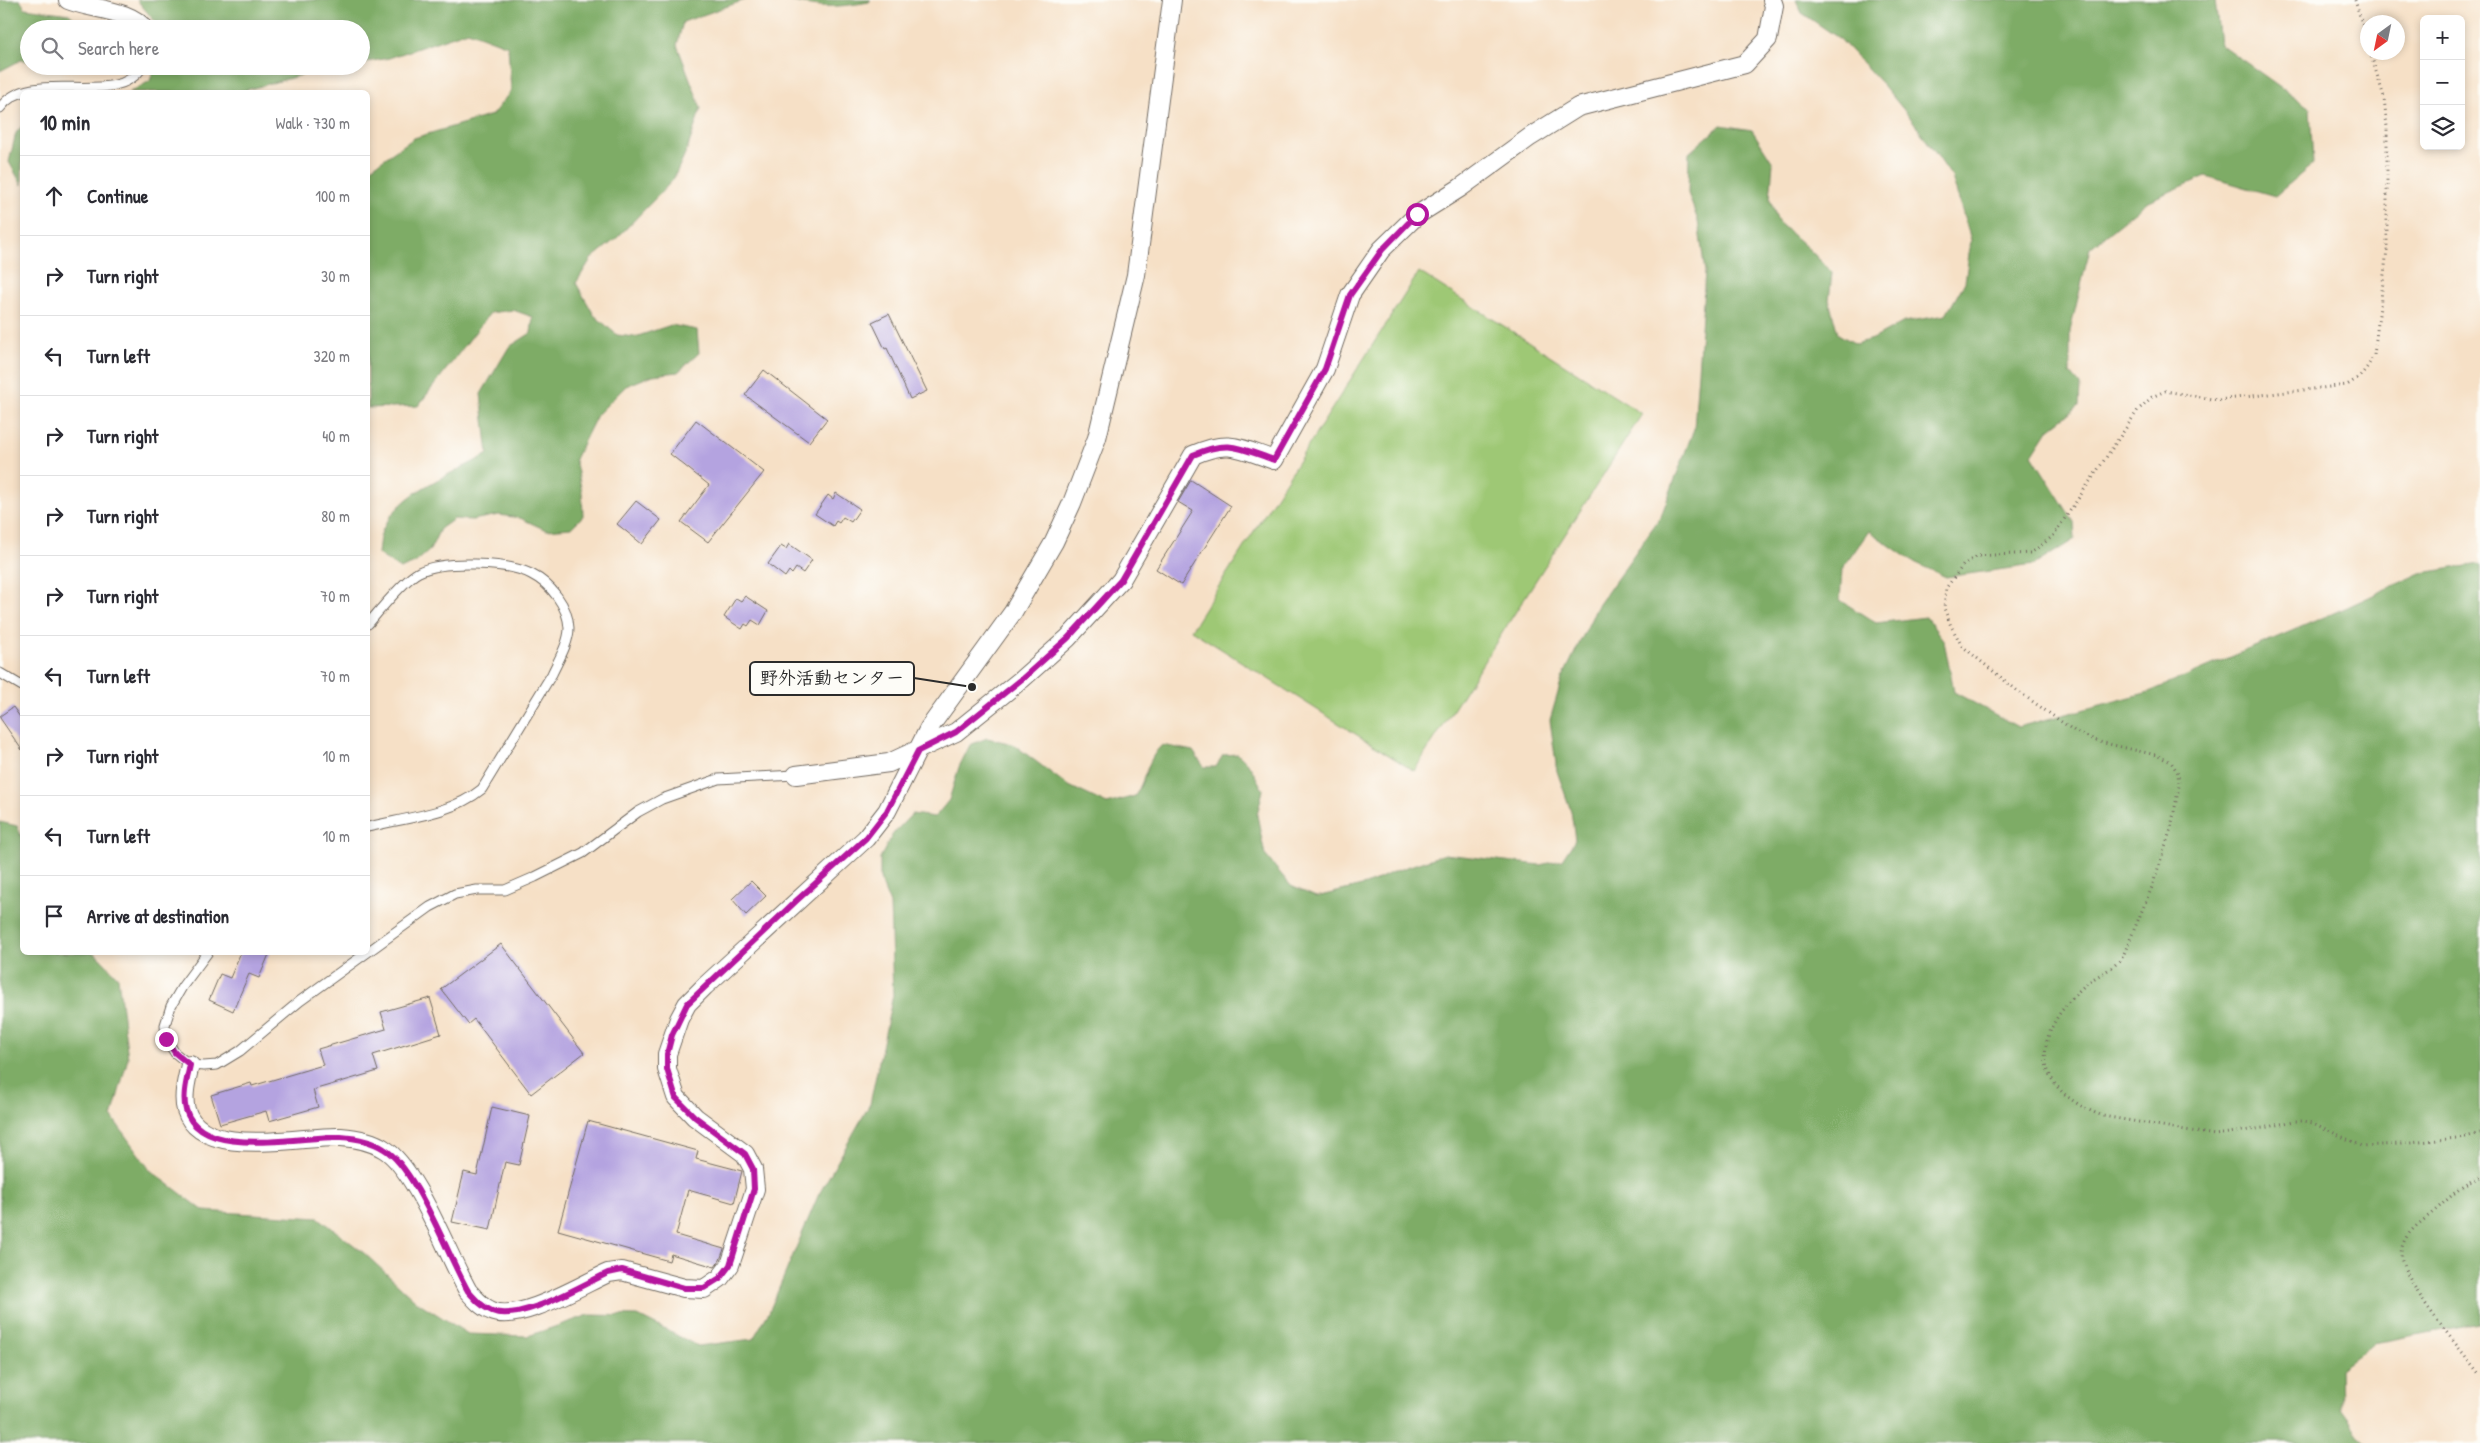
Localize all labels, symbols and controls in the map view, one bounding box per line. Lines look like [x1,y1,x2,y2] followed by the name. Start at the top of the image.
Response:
[2360,15,2405,60] north arrow
[2420,15,2465,150] map controls
[2420,15,2465,60] button: +
[20,20,370,75] search box
[38,34,66,62] icon: search
[78,35,159,61] text: Search here
[2420,60,2465,105] button: −
[2420,105,2465,150] button: layers
[40,108,90,137] text: 10 min
[276,112,350,134] text: Walk · 730 m
[40,182,68,210] icon: ahead
[87,183,148,209] text: Continue
[315,185,350,207] text: 100 m
[1406,203,1429,226] route start
[40,262,68,290] icon: right
[87,263,158,289] text: Turn right
[321,265,350,287] text: 30 m
[40,342,68,370] icon: left
[87,343,150,369] text: Turn left
[314,345,350,367] text: 320 m
[40,422,68,450] icon: right
[87,423,158,449] text: Turn right
[322,425,350,447] text: 40 m
[40,502,68,530] icon: right
[87,503,158,529] text: Turn right
[321,505,350,527] text: 80 m
[40,582,68,610] icon: right
[87,583,158,609] text: Turn right
[320,585,350,607] text: 70 m
[40,662,68,690] icon: left
[750,662,914,695] callout: 野外活動センター
[87,663,150,689] text: Turn left
[320,665,350,687] text: 70 m
[760,665,904,690] text: 野外活動センター
[40,742,68,770] icon: right
[87,743,158,769] text: Turn right
[322,745,350,767] text: 10 m
[40,822,68,850] icon: left
[87,823,150,849] text: Turn left
[322,825,350,847] text: 10 m
[40,902,68,930] icon: arrive
[87,903,229,929] text: Arrive at destination
[155,1028,178,1051] route end

